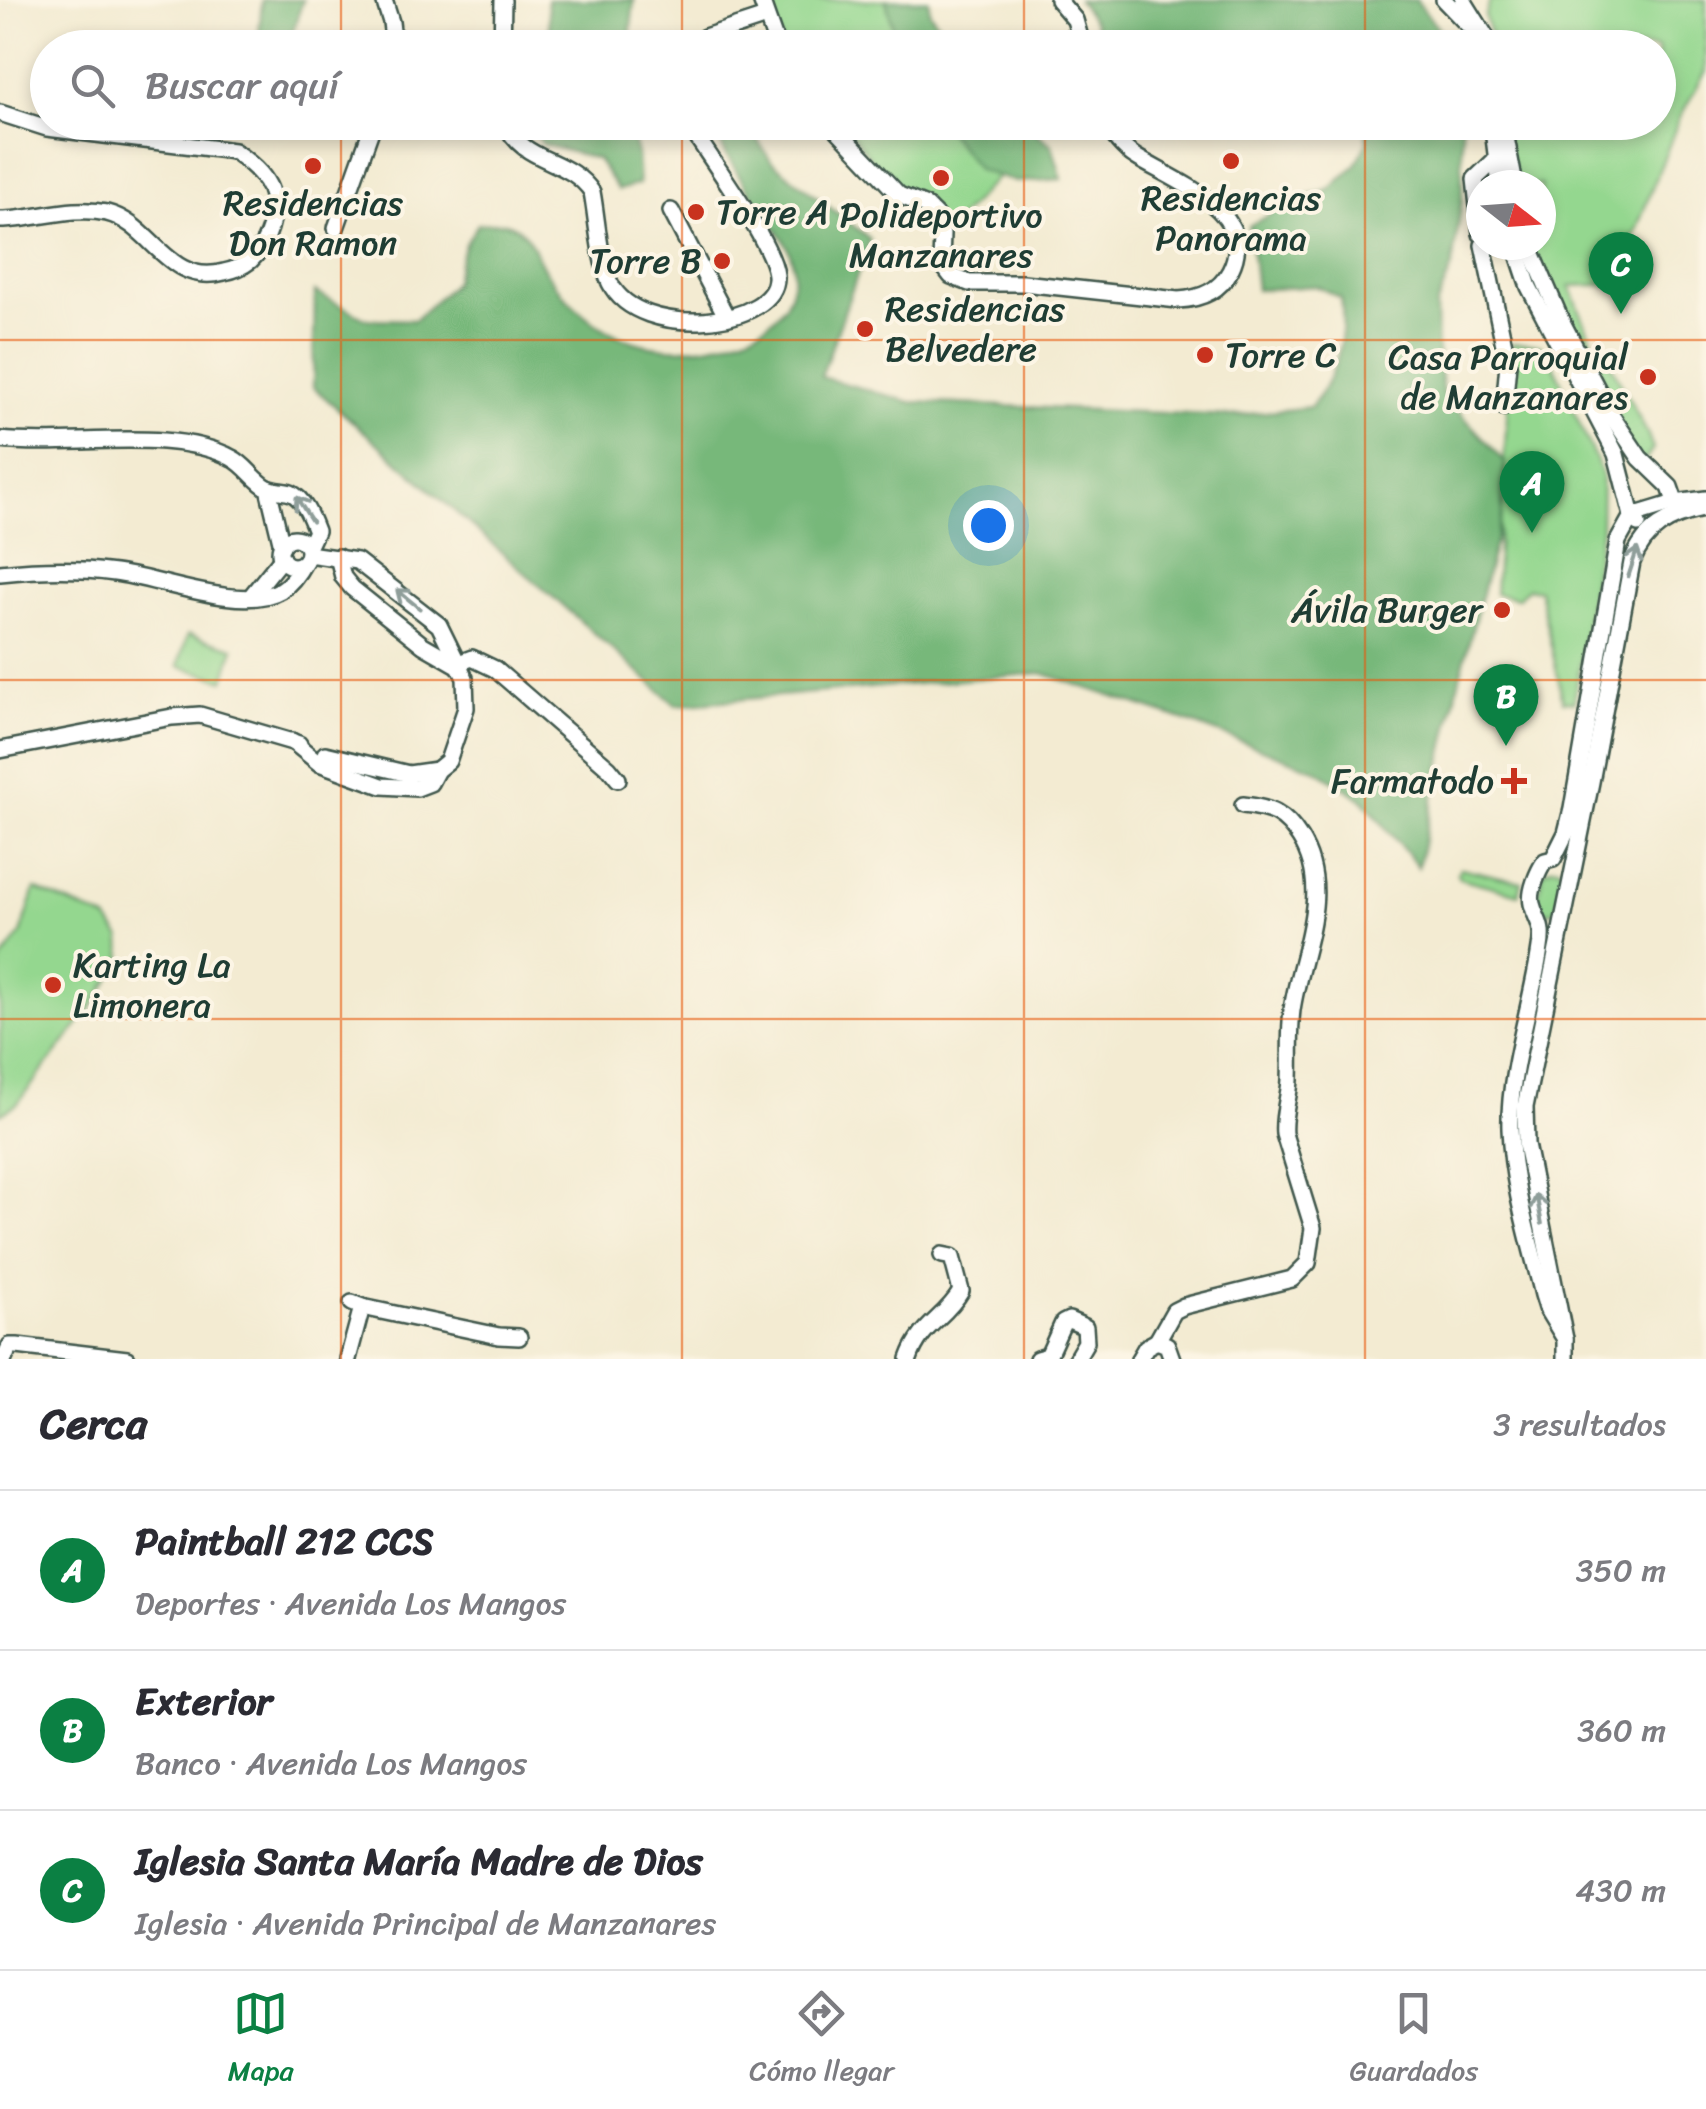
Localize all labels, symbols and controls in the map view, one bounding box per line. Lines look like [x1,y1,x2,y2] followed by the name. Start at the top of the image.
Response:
[30,30,1676,140] search box
[145,52,339,119] text: Buscar aquí
[65,58,120,113] icon: search
[1220,150,1242,172] marker: Residencias Panorama
[302,155,324,177] marker: Residencias Don Ramon
[930,167,952,189] marker: Polideportivo Manzanares
[1141,167,1321,269] place label: Residencias Panorama
[1466,170,1556,260] north arrow
[223,172,403,274] place label: Residencias Don Ramon
[716,181,829,243] place label: Torre A
[839,184,1043,286] place label: Polideportivo Manzanares
[685,201,707,223] marker: Torre A
[590,230,702,292] place label: Torre B
[1588,232,1654,314] pin: C
[711,250,733,272] marker: Torre B
[885,278,1065,380] place label: Residencias Belvedere
[854,318,876,340] marker: Residencias Belvedere
[1225,324,1337,386] place label: Torre C
[1388,326,1629,428] place label: Casa Parroquial de Manzanares
[1194,344,1216,366] marker: Torre C
[1637,366,1659,388] marker: Casa Parroquial de Manzanares
[1500,450,1564,533] pin: A
[293,495,314,523] one-way arrow
[963,500,1014,551] your location
[1626,547,1644,579] one-way arrow
[1290,579,1485,641] place label: Ávila Burger
[395,588,421,610] one-way arrow
[1491,599,1513,621] marker: Ávila Burger
[1474,664,1538,746] pin: B
[1331,750,1494,812] place label: Farmatodo
[1503,770,1525,792] marker: Farmatodo
[73,934,231,1036] place label: Karting La Limonera
[42,974,64,996] marker: Karting La Limonera
[1528,1194,1547,1226] one-way arrow
[40,1387,147,1461] text: Cerca
[1493,1396,1666,1453] text: 3 resultados
[135,1508,433,1575] text: Paintball 212 CCS
[62,1542,83,1599] text: A
[1576,1542,1666,1599] text: 350 m
[135,1575,566,1632] text: Deportes · Avenida Los Mangos
[135,1668,272,1735] text: Exterior
[62,1702,83,1759] text: B
[1577,1702,1666,1759] text: 360 m
[135,1735,527,1792] text: Banco · Avenida Los Mangos
[135,1828,703,1895] text: Iglesia Santa María Madre de Dios
[63,1862,82,1919] text: C
[1575,1862,1666,1919] text: 430 m
[135,1895,716,1952] text: Iglesia · Avenida Principal de Manzanares
[228,1986,294,2095] tab: Mapa
[749,1986,894,2095] tab: Cómo llegar
[1350,1986,1478,2095] tab: Guardados

